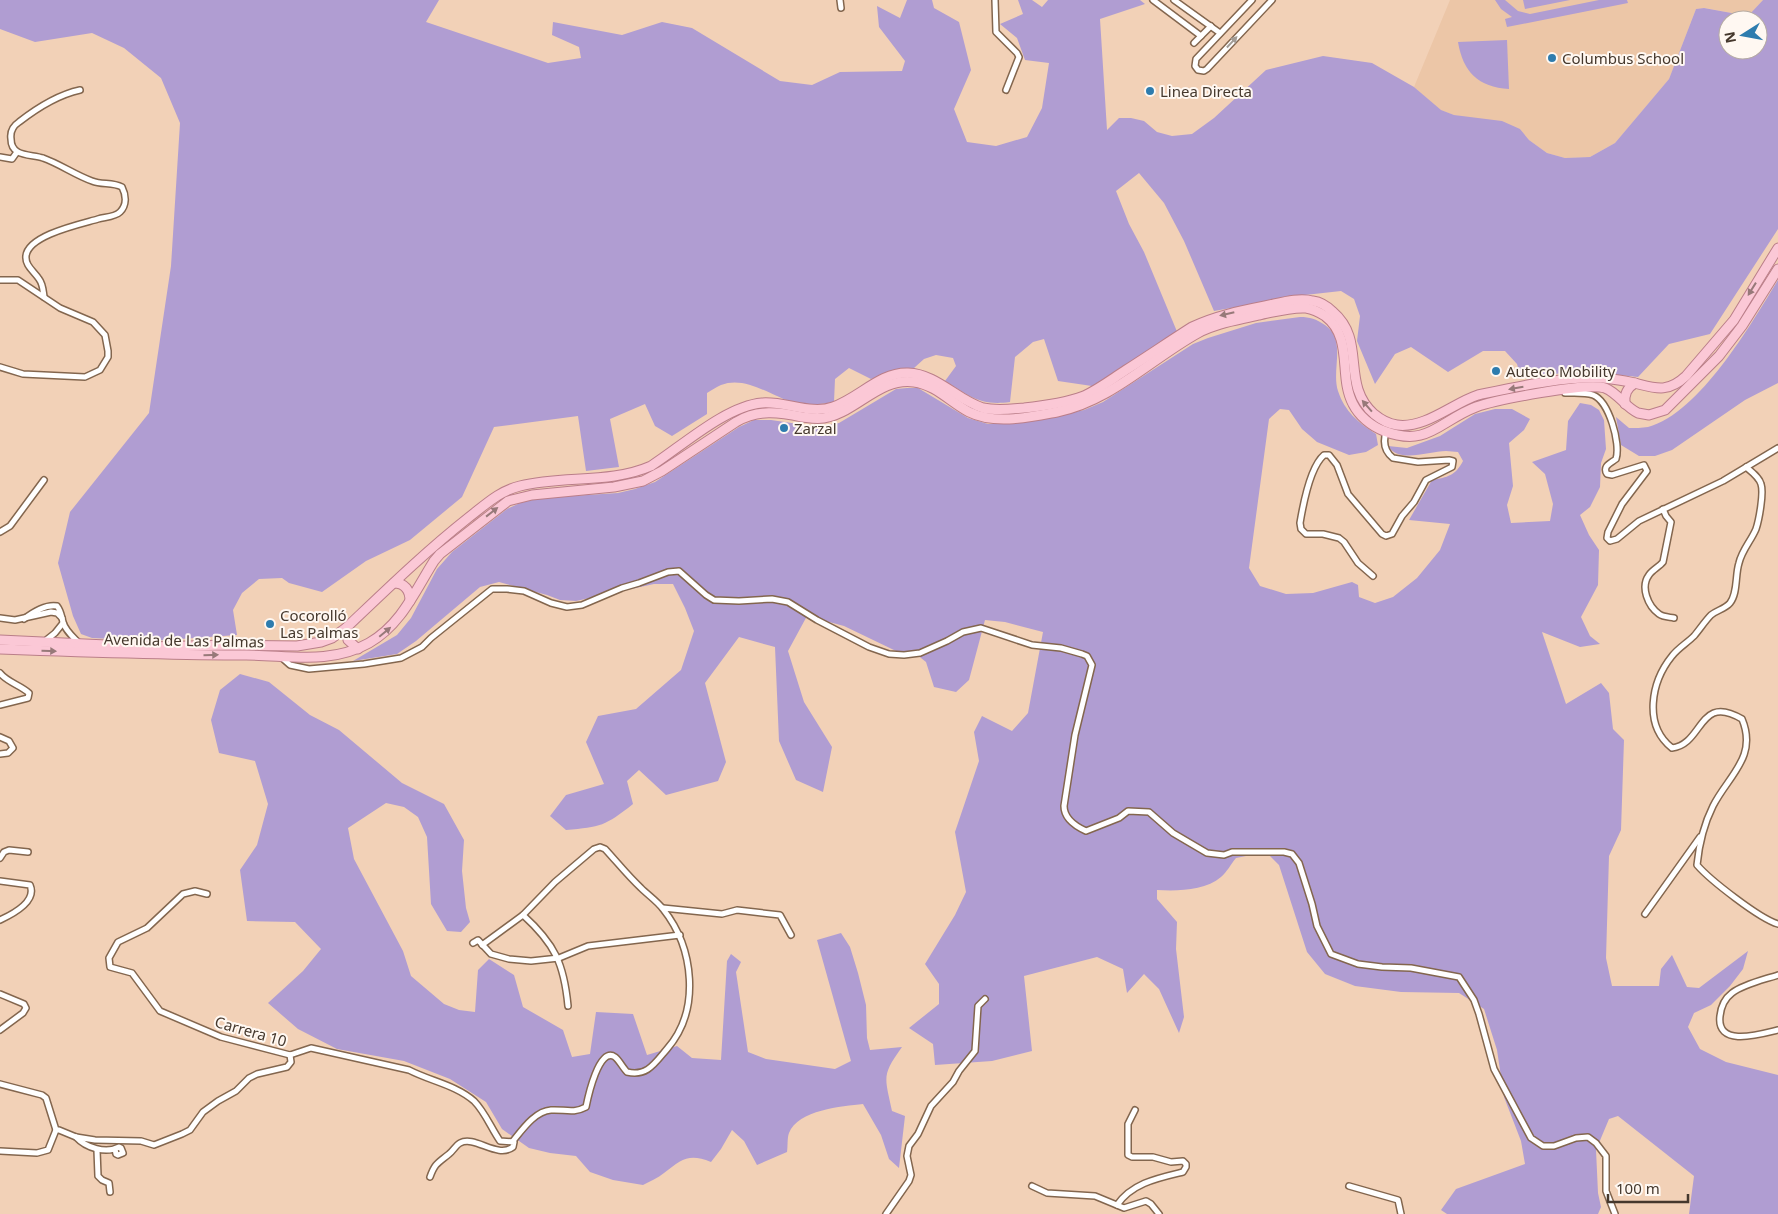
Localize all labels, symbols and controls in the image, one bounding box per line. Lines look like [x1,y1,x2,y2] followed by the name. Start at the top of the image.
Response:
[1718,10,1768,60] north arrow
[1719,30,1740,45] text: N
[1226,37,1238,49] one-way arrow
[1562,48,1684,68] place label: Columbus School
[1546,52,1558,64] marker: Columbus School
[1160,81,1252,101] place label: Linea Directa
[1144,85,1156,97] marker: Linea Directa
[1748,283,1757,296] one-way arrow
[1219,310,1234,318] one-way arrow
[1506,361,1616,381] place label: Auteco Mobility
[1490,365,1502,377] marker: Auteco Mobility
[1508,384,1524,392] one-way arrow
[1362,400,1373,413] one-way arrow
[794,418,837,438] place label: Zarzal
[778,422,790,434] marker: Zarzal
[485,507,498,518] one-way arrow
[280,605,358,642] place label: Cocorolló Las Palmas
[264,618,276,630] marker: Cocorolló Las Palmas
[378,626,391,637] one-way arrow
[104,629,264,651] street label: Avenida de Las Palmas
[41,647,57,655] one-way arrow
[203,651,219,659] one-way arrow
[213,1011,289,1051] street label: Carrera 10
[1608,1172,1688,1204] scale bar
[1616,1178,1660,1198] text: 100 m

